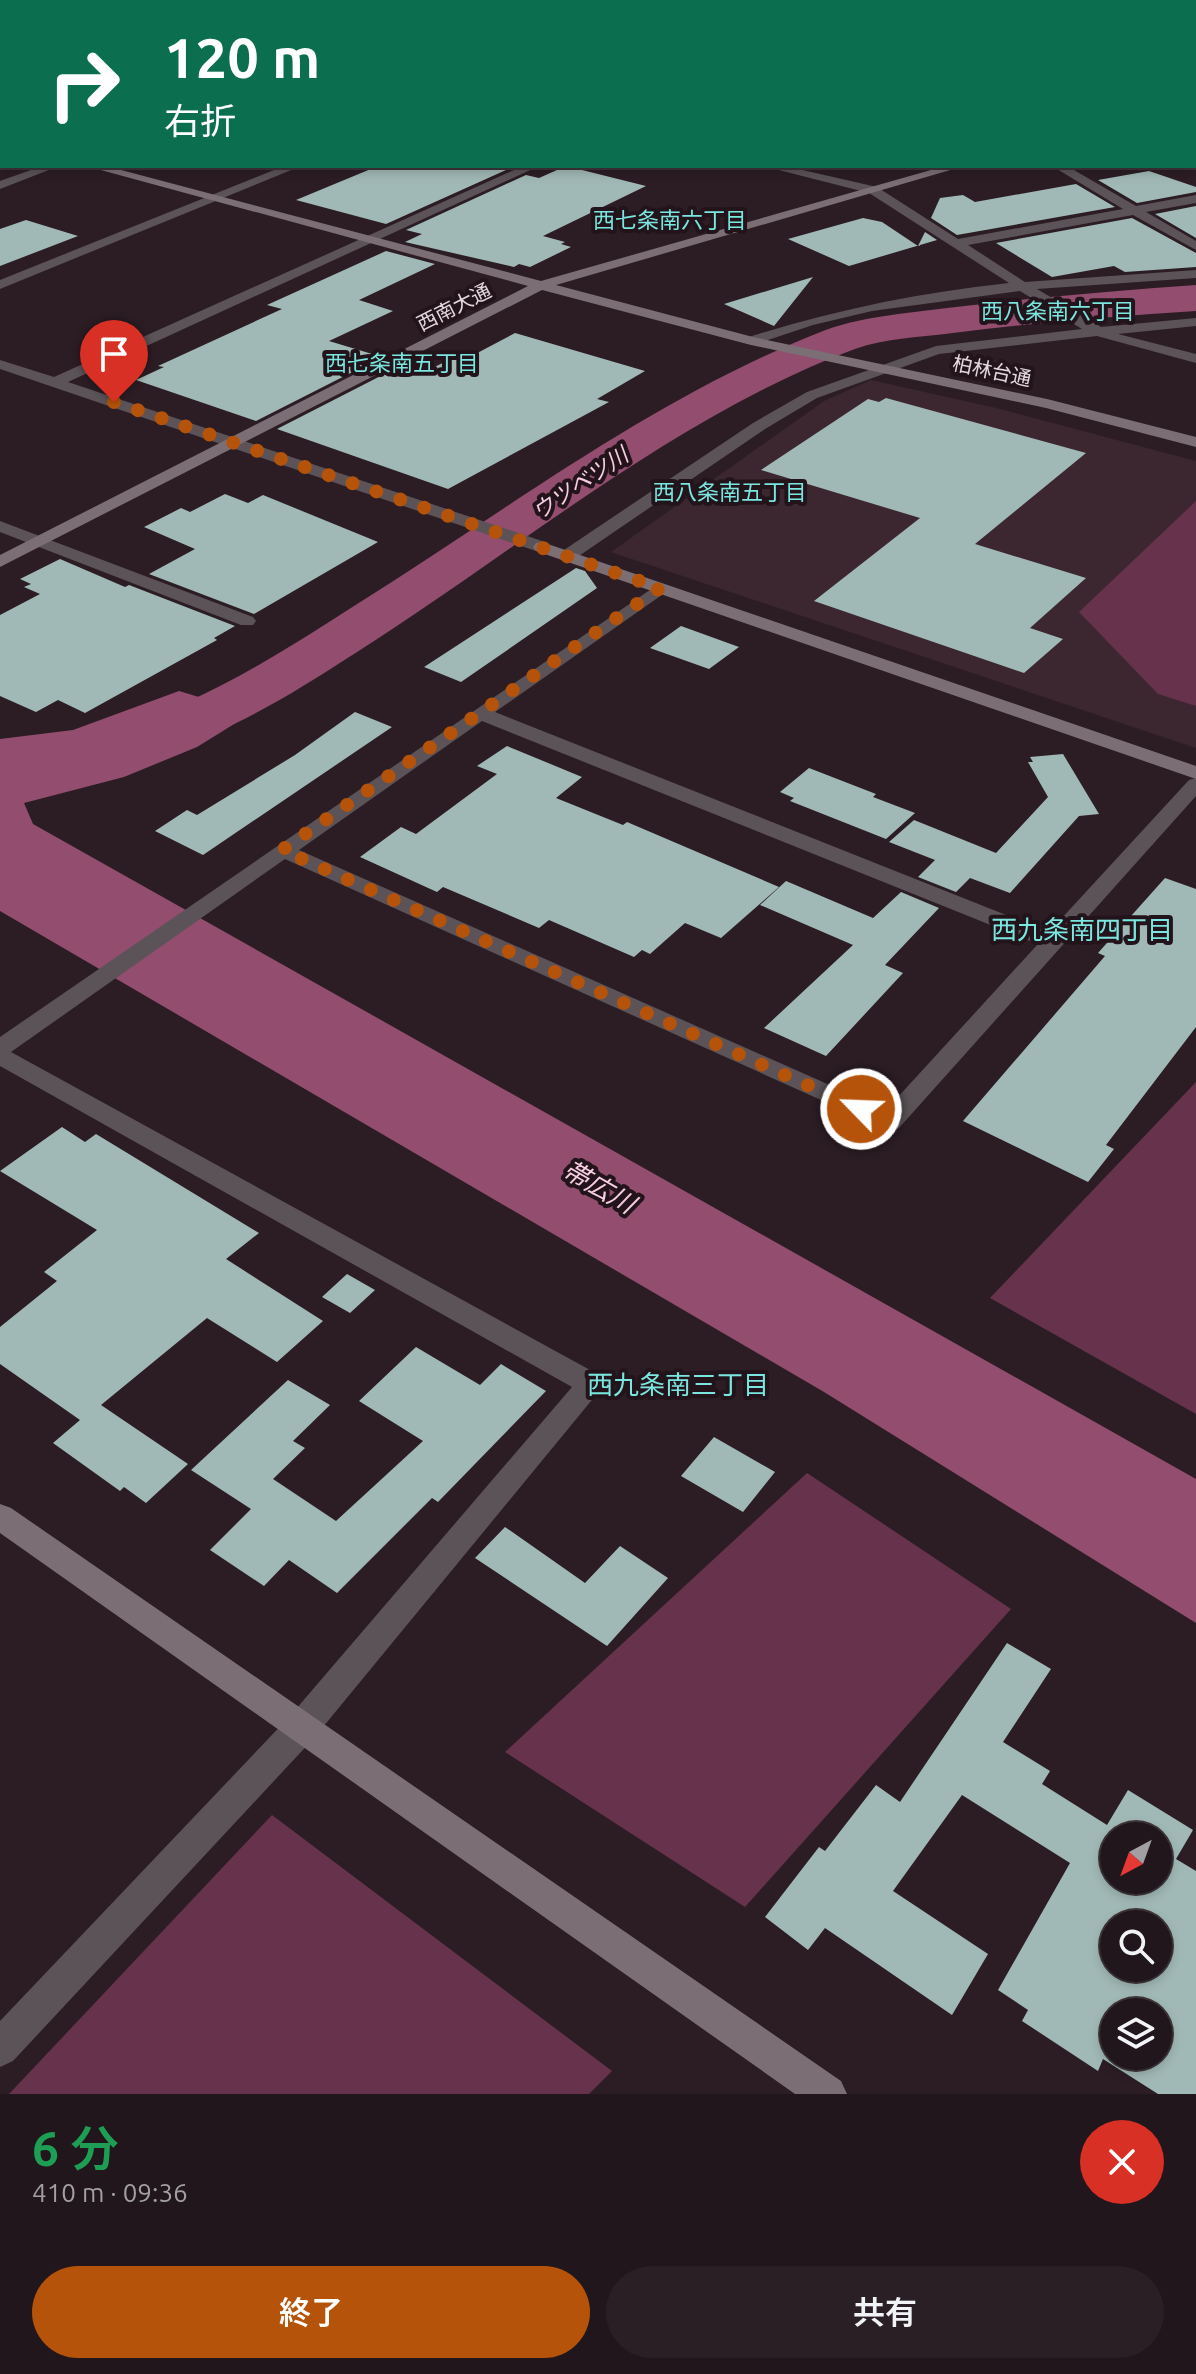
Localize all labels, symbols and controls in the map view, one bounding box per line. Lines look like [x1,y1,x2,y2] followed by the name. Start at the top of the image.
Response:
[164,26,320,89] text: 120 m
[32,32,136,136] icon: right
[164,100,236,141] text: 右折
[593,207,747,232] district label: 西七条南六丁目
[413,278,495,335] street label: 西南大通
[981,298,1135,323] district label: 西八条南六丁目
[80,320,148,402] pin
[92,332,136,376] icon: arrive
[325,350,479,375] district label: 西七条南五丁目
[951,351,1034,390] street label: 柏林台通
[527,440,634,524] water label: ウツベツ川
[653,479,807,504] district label: 西八条南五丁目
[991,915,1173,944] district label: 西九条南四丁目
[819,1067,903,1151] position arrow
[558,1155,643,1220] water label: 帯広川
[587,1370,769,1399] district label: 西九条南三丁目
[1100,1822,1172,1894] north arrow
[1100,1822,1172,2070] map controls
[1100,1910,1172,1982] button: search
[1100,1998,1172,2070] button: layers
[1080,2120,1164,2204] button: close
[32,2121,118,2175] text: 6 分
[32,2178,188,2207] text: 410 m · 09:36
[32,2266,590,2358] button: 終了
[606,2266,1164,2358] button: 共有

